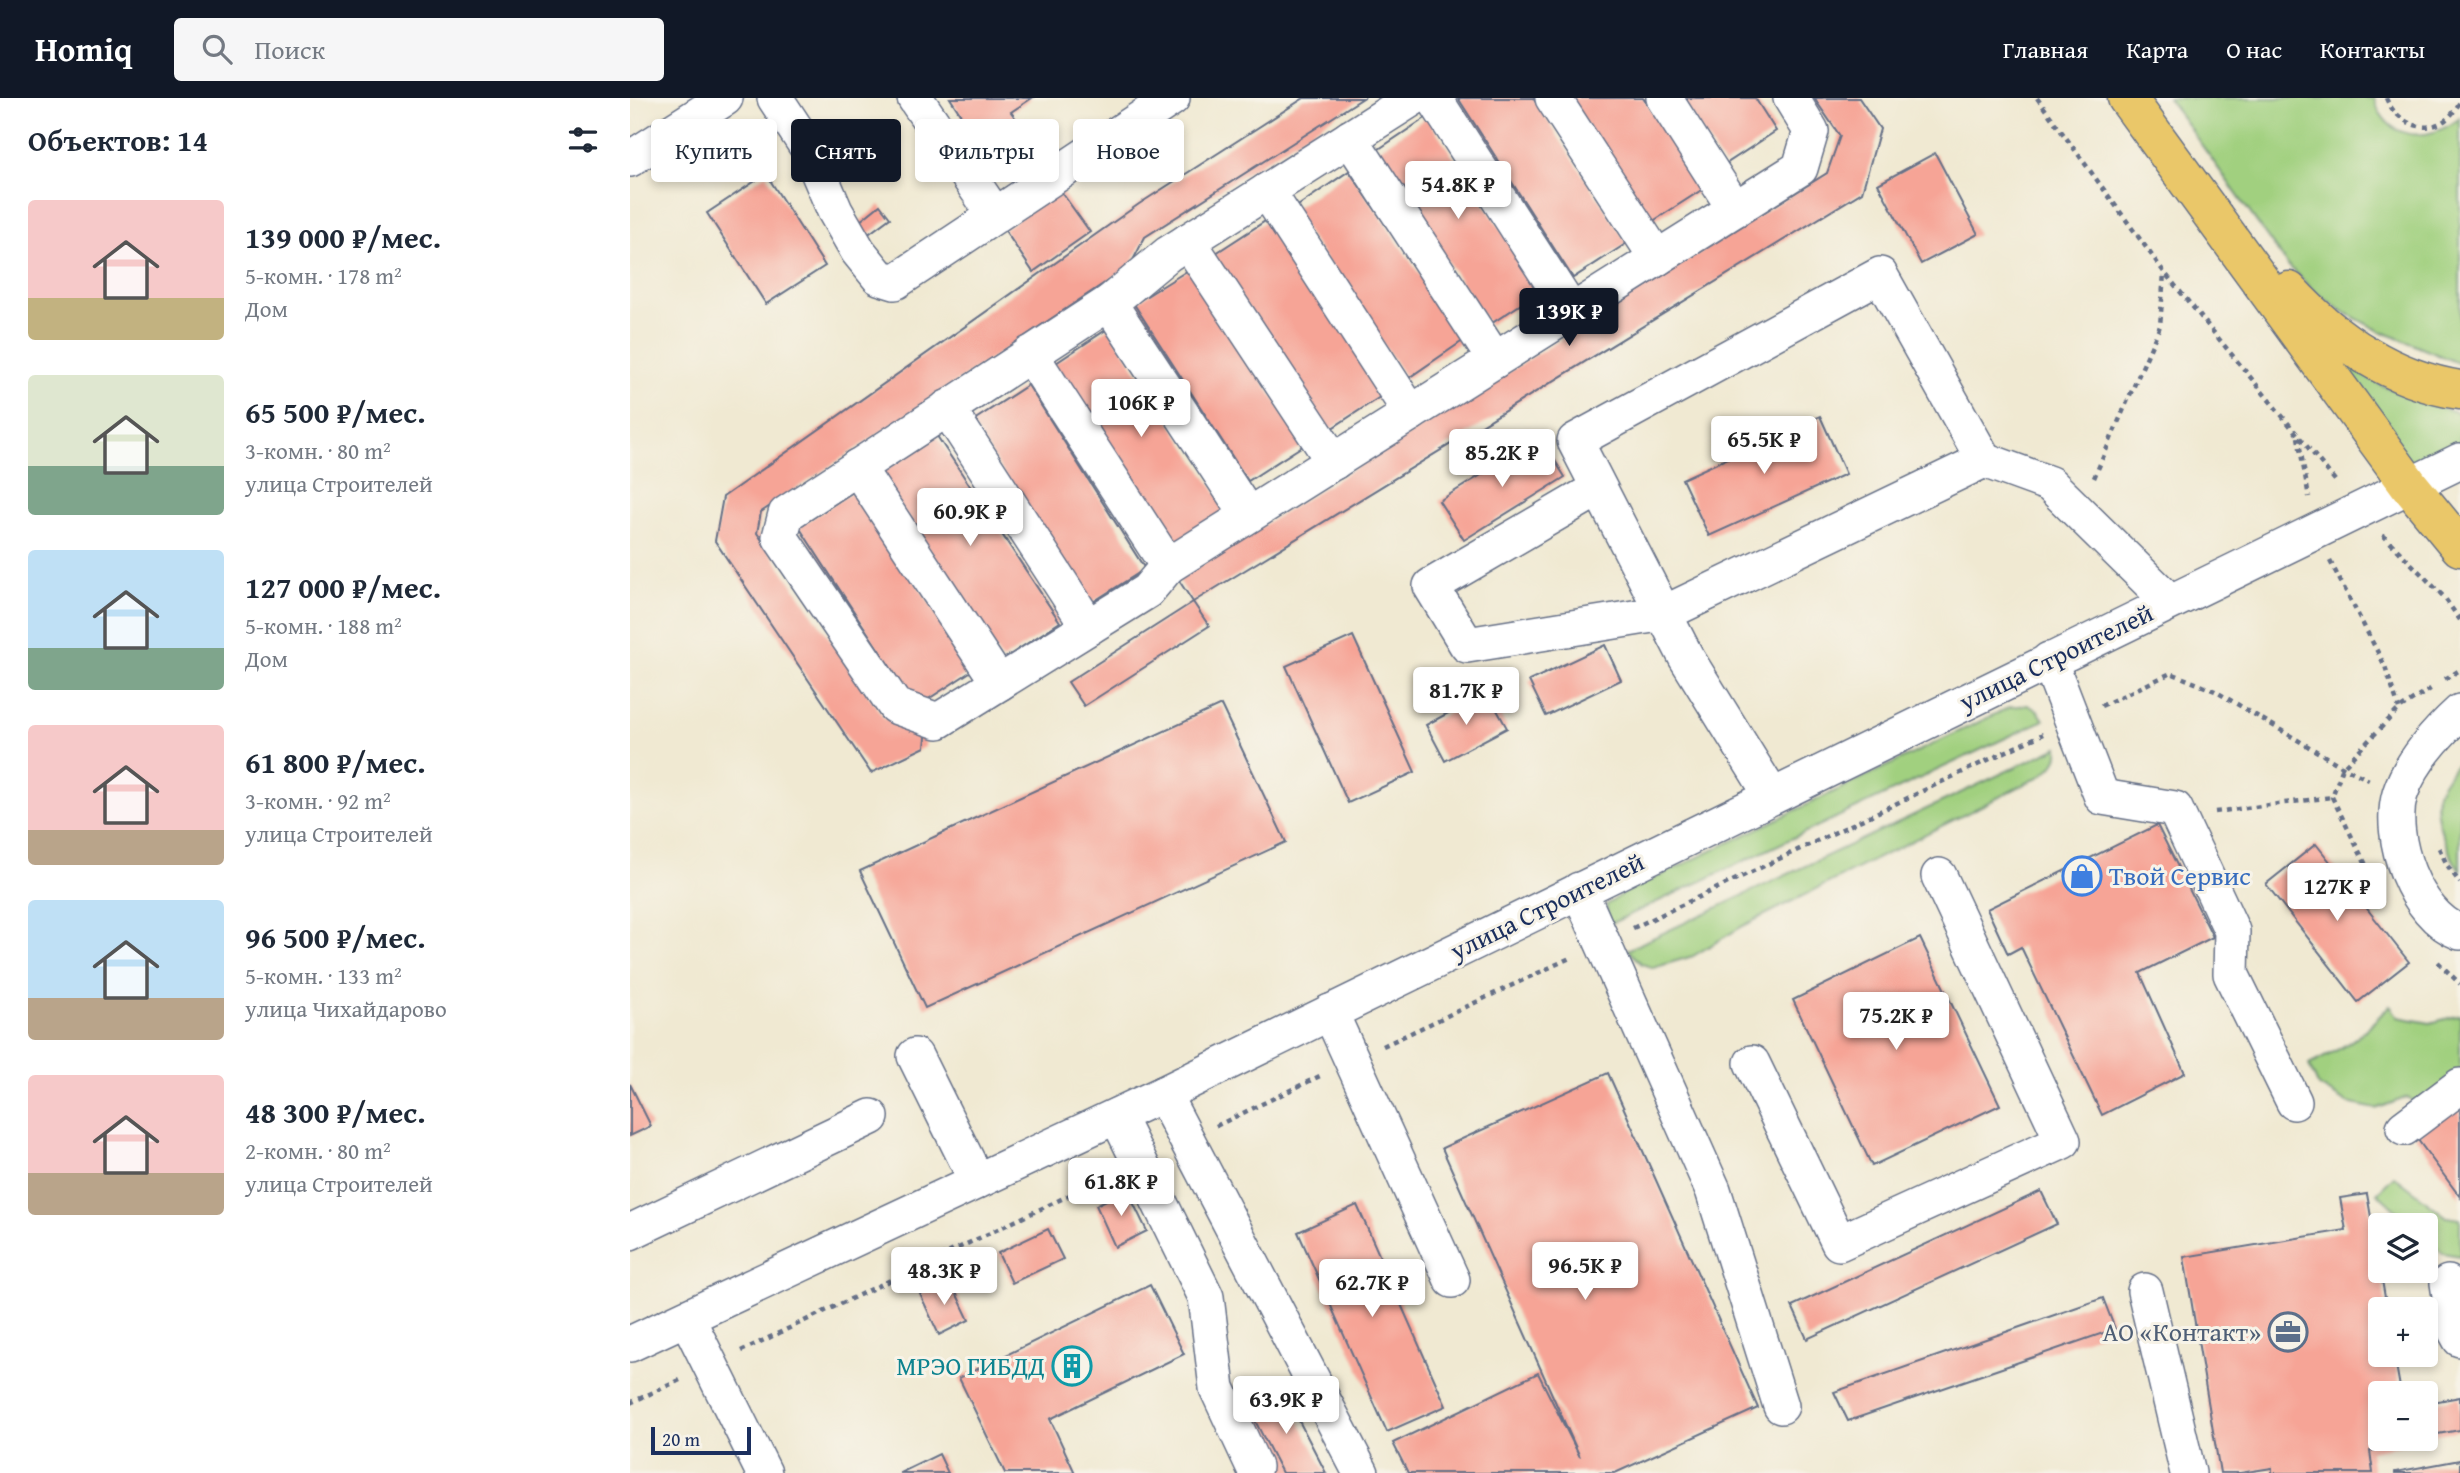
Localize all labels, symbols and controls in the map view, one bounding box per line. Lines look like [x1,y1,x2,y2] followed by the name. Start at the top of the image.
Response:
[174,18,664,81] search box
[35,25,132,73] text: Homiq
[198,30,236,68] icon: search
[254,30,325,69] text: Поиск
[2003,32,2088,67] text: Главная
[2126,32,2188,67] text: Карта
[2226,32,2282,67] text: О нас
[2320,32,2425,67] text: Контакты
[28,118,208,162] text: Объектов: 14
[651,119,777,182] chip: Купить
[791,119,901,182] chip: Снять
[915,119,1059,182] chip: Фильтры
[1073,119,1184,182] chip: Новое
[564,121,602,159] icon: filters
[1393,162,1523,221] pin: 54.8K ₽
[1421,167,1495,200] text: 54.8K ₽
[245,215,441,259] text: 139 000 ₽/мес.
[84,228,168,312] icon: home
[245,259,402,292] text: 5-комн. · 178 m²
[1512,288,1626,348] pin: 139K ₽
[245,292,288,325] text: Дом
[1535,294,1603,327] text: 139K ₽
[1084,380,1198,439] pin: 106K ₽
[1107,385,1175,418] text: 106K ₽
[245,390,426,434] text: 65 500 ₽/мес.
[84,403,168,487] icon: home
[1699,416,1829,476] pin: 65.5K ₽
[1727,422,1801,455] text: 65.5K ₽
[1437,430,1567,489] pin: 85.2K ₽
[245,434,391,467] text: 3-комн. · 80 m²
[1465,435,1539,468] text: 85.2K ₽
[245,467,433,500] text: улица Строителей
[905,489,1035,548] pin: 60.9K ₽
[933,494,1007,527] text: 60.9K ₽
[245,565,441,609] text: 127 000 ₽/мес.
[84,578,168,662] icon: home
[1951,593,2160,721] street label: улица Строителей
[245,609,402,642] text: 5-комн. · 188 m²
[245,642,288,675] text: Дом
[1401,668,1531,727] pin: 81.7K ₽
[1429,673,1503,706] text: 81.7K ₽
[245,740,426,784] text: 61 800 ₽/мес.
[84,753,168,837] icon: home
[245,784,391,817] text: 3-комн. · 92 m²
[245,817,433,850] text: улица Строителей
[1442,842,1651,970] street label: улица Строителей
[2061,855,2103,897] shop icon: Твой Сервис
[2109,856,2251,895] place label: Твой Сервис
[2280,864,2394,923] pin: 127K ₽
[2303,869,2371,902] text: 127K ₽
[245,915,426,959] text: 96 500 ₽/мес.
[84,928,168,1012] icon: home
[245,959,402,992] text: 5-комн. · 133 m²
[245,992,447,1025] text: улица Чихайдарово
[1831,992,1961,1052] pin: 75.2K ₽
[1859,998,1933,1031] text: 75.2K ₽
[245,1090,426,1134] text: 48 300 ₽/мес.
[84,1103,168,1187] icon: home
[245,1134,391,1167] text: 2-комн. · 80 m²
[1056,1158,1186,1218] pin: 61.8K ₽
[1084,1164,1158,1197] text: 61.8K ₽
[245,1167,433,1200] text: улица Строителей
[2368,1213,2438,1451] map controls
[2368,1213,2438,1283] button: layers
[1520,1242,1650,1302] pin: 96.5K ₽
[879,1248,1009,1307] pin: 48.3K ₽
[1548,1248,1622,1281] text: 96.5K ₽
[907,1253,981,1286] text: 48.3K ₽
[1307,1260,1437,1319] pin: 62.7K ₽
[1335,1265,1409,1298] text: 62.7K ₽
[2368,1297,2438,1367] button: +
[2267,1311,2309,1353] office icon: АО «Контакт»
[2103,1312,2261,1351] place label: АО «Контакт»
[1051,1345,1093,1387] building icon: МРЭО ГИБДД
[896,1346,1045,1385] place label: МРЭО ГИБДД
[1221,1376,1351,1436] pin: 63.9K ₽
[2368,1381,2438,1451] button: −
[1249,1382,1323,1415] text: 63.9K ₽
[651,1424,751,1456] scale bar
[662,1425,700,1453] text: 20 m

